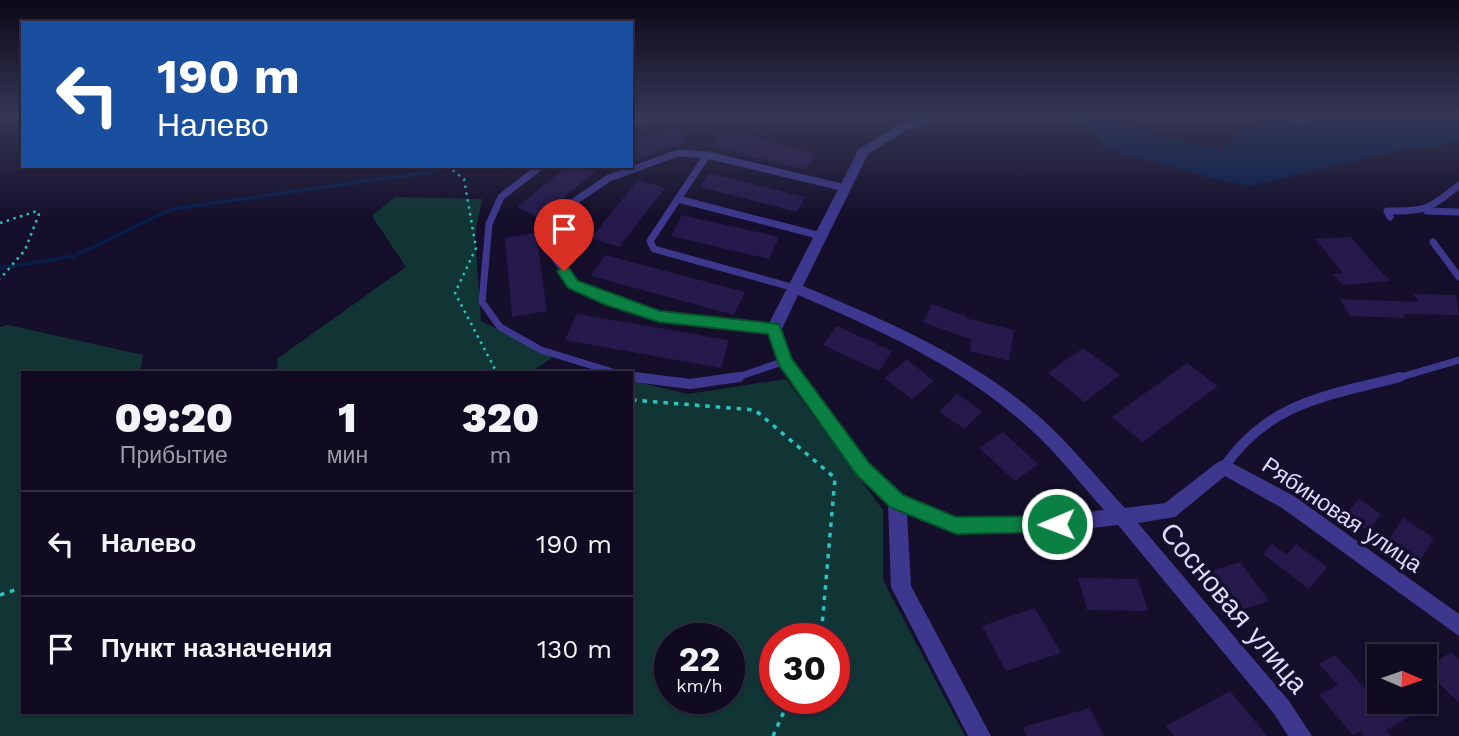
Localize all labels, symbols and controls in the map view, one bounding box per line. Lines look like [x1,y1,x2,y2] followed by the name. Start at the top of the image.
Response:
[157,47,300,105] text: 190 m
[42,49,133,140] icon: left
[157,106,269,144] text: Налево
[534,199,594,271] pin
[545,210,583,248] icon: arrive
[115,393,233,442] text: 09:20
[338,393,357,442] text: 1
[462,393,539,442] text: 320
[120,442,228,469] text: Прибытие
[327,442,368,469] text: мин
[490,442,512,469] text: m
[1257,452,1427,579] street label: Рябиновая улица
[1020,487,1094,561] position arrow
[1153,516,1315,700] street label: Сосновая улица
[42,525,80,563] icon: left
[101,528,196,558] text: Налево
[536,529,612,559] text: 190 m
[759,623,850,714] speed limit sign: 30
[42,630,80,668] icon: arrive
[101,633,332,663] text: Пункт назначения
[537,634,612,664] text: 130 m
[679,638,720,680] text: 22
[1367,644,1437,714] north arrow
[1367,644,1437,714] map controls
[676,675,723,696] text: km/h

